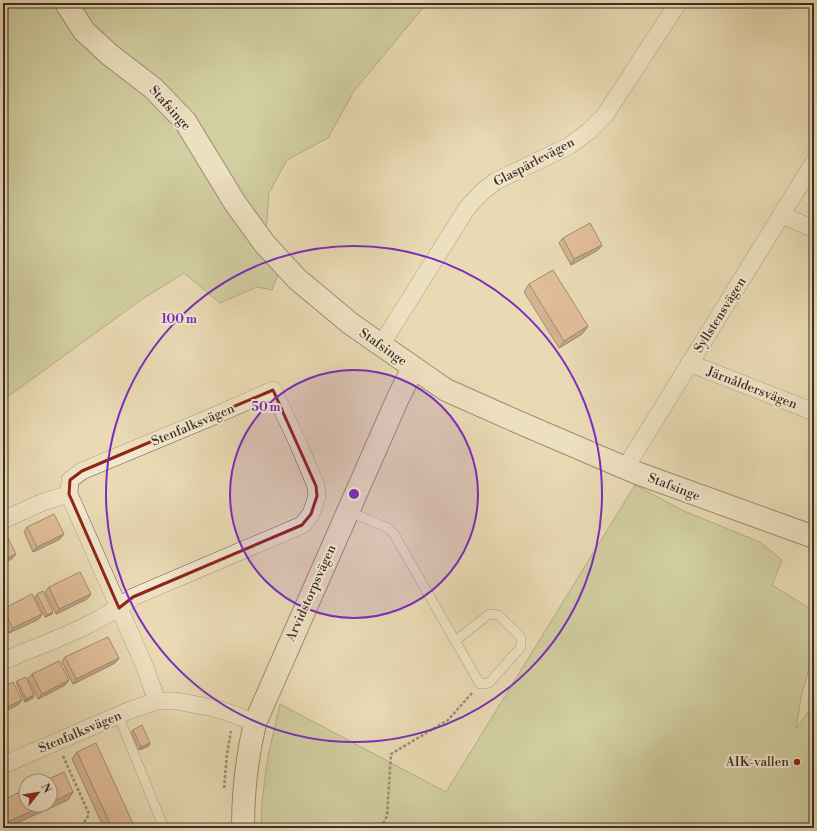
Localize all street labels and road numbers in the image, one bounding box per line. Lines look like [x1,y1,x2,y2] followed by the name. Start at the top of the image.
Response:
[146,82,194,134] street label: Stafsinge
[491,134,577,190] street label: Glaspärlevägen
[690,274,750,356] street label: Syllstensvägen
[356,325,410,369] street label: Stafsinge
[704,363,800,413] street label: Järnåldersvägen
[149,400,237,450] street label: Stenfalksvägen
[646,470,703,504] street label: Stafsinge
[282,542,340,645] street label: Arvidstorpsvägen
[36,707,124,757] street label: Stenfalksvägen

